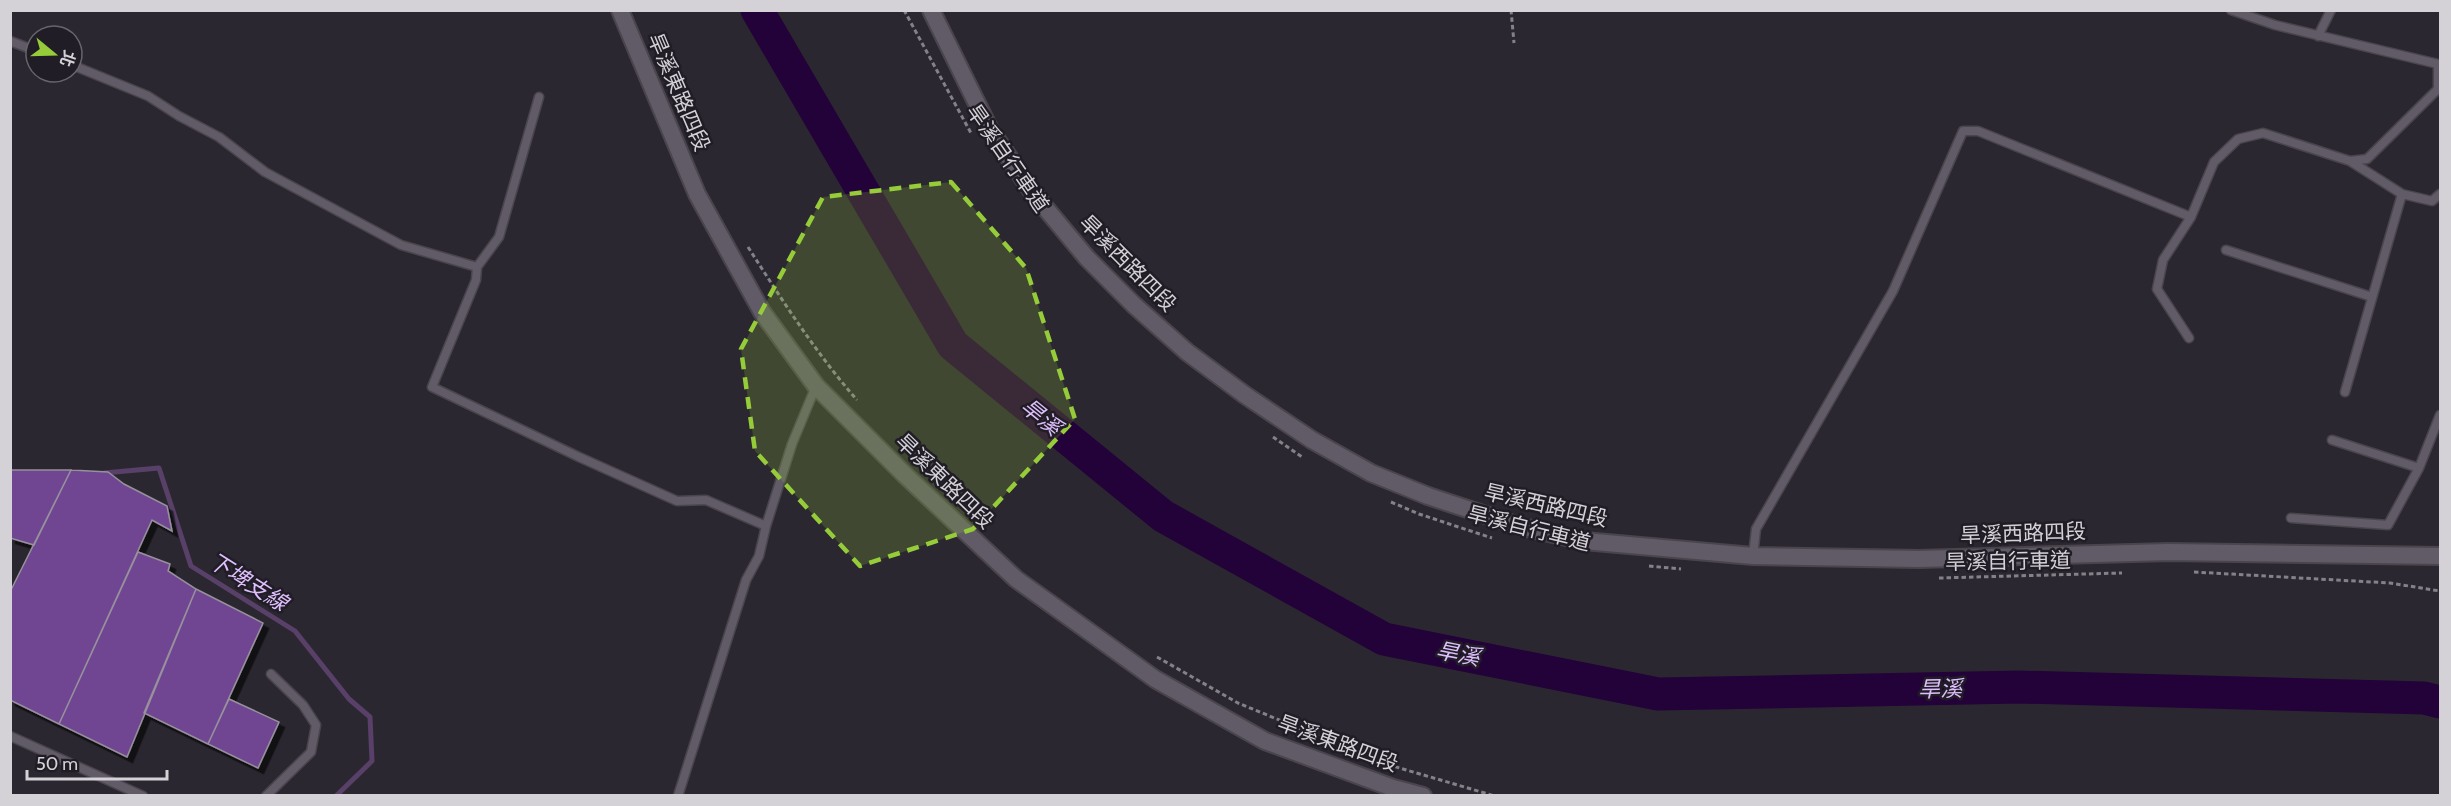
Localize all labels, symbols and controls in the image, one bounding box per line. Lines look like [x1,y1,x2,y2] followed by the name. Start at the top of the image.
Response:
[24,24,84,84] north arrow
[643,29,715,155] street label: 旱溪東路四段
[56,48,79,69] text: 北
[962,99,1054,217] street label: 旱溪自行車道
[1075,210,1181,316] street label: 旱溪西路四段
[1015,393,1069,443] water label: 旱溪
[891,428,999,534] street label: 旱溪東路四段
[1482,479,1610,531] street label: 旱溪西路四段
[1465,501,1593,555] street label: 旱溪自行車道
[1960,518,2086,548] street label: 旱溪西路四段
[204,547,295,618] water label: 下埤支線
[1945,547,2071,575] street label: 旱溪自行車道
[1434,637,1485,672] water label: 旱溪
[1918,675,1965,703] water label: 旱溪
[1275,710,1401,776] street label: 旱溪東路四段
[27,743,166,781] scale bar
[36,753,78,775] text: 50 m

